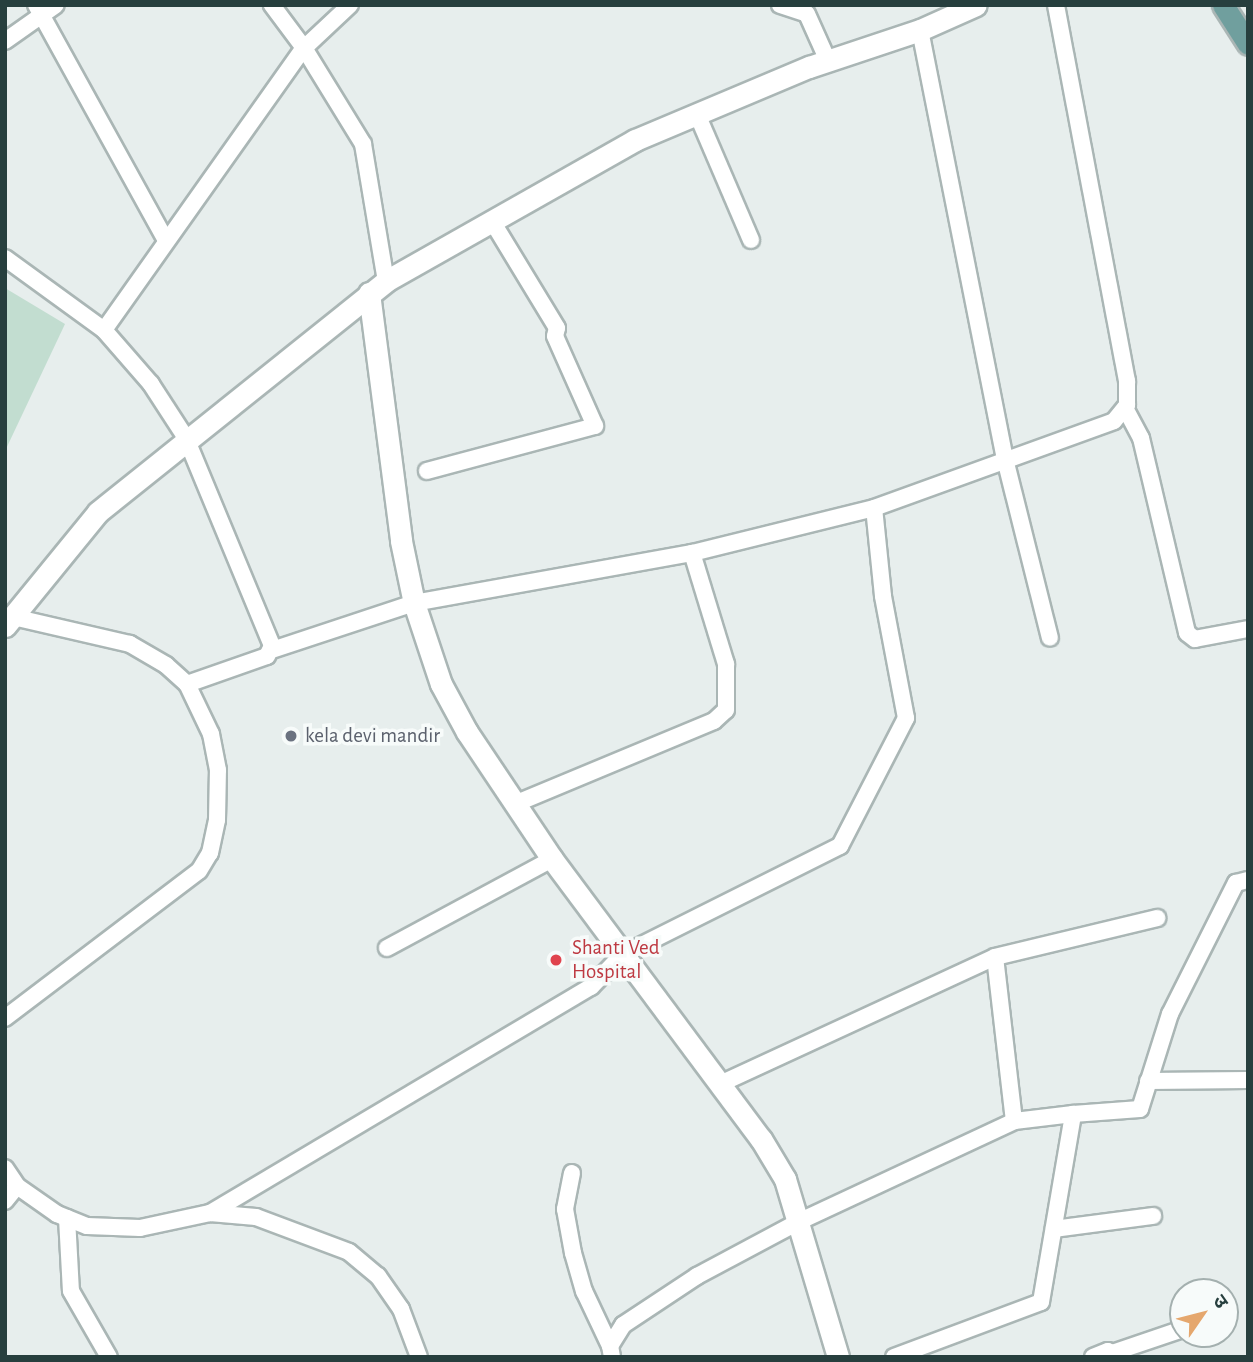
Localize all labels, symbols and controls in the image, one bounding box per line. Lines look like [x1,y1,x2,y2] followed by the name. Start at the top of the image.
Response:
[305,723,440,749] place label: kela devi mandir
[283,728,299,744] marker: kela devi mandir
[572,935,660,985] place label: Shanti Ved Hospital
[546,950,566,970] marker: Shanti Ved Hospital
[1169,1278,1239,1348] north arrow
[1209,1292,1231,1312] text: उ

